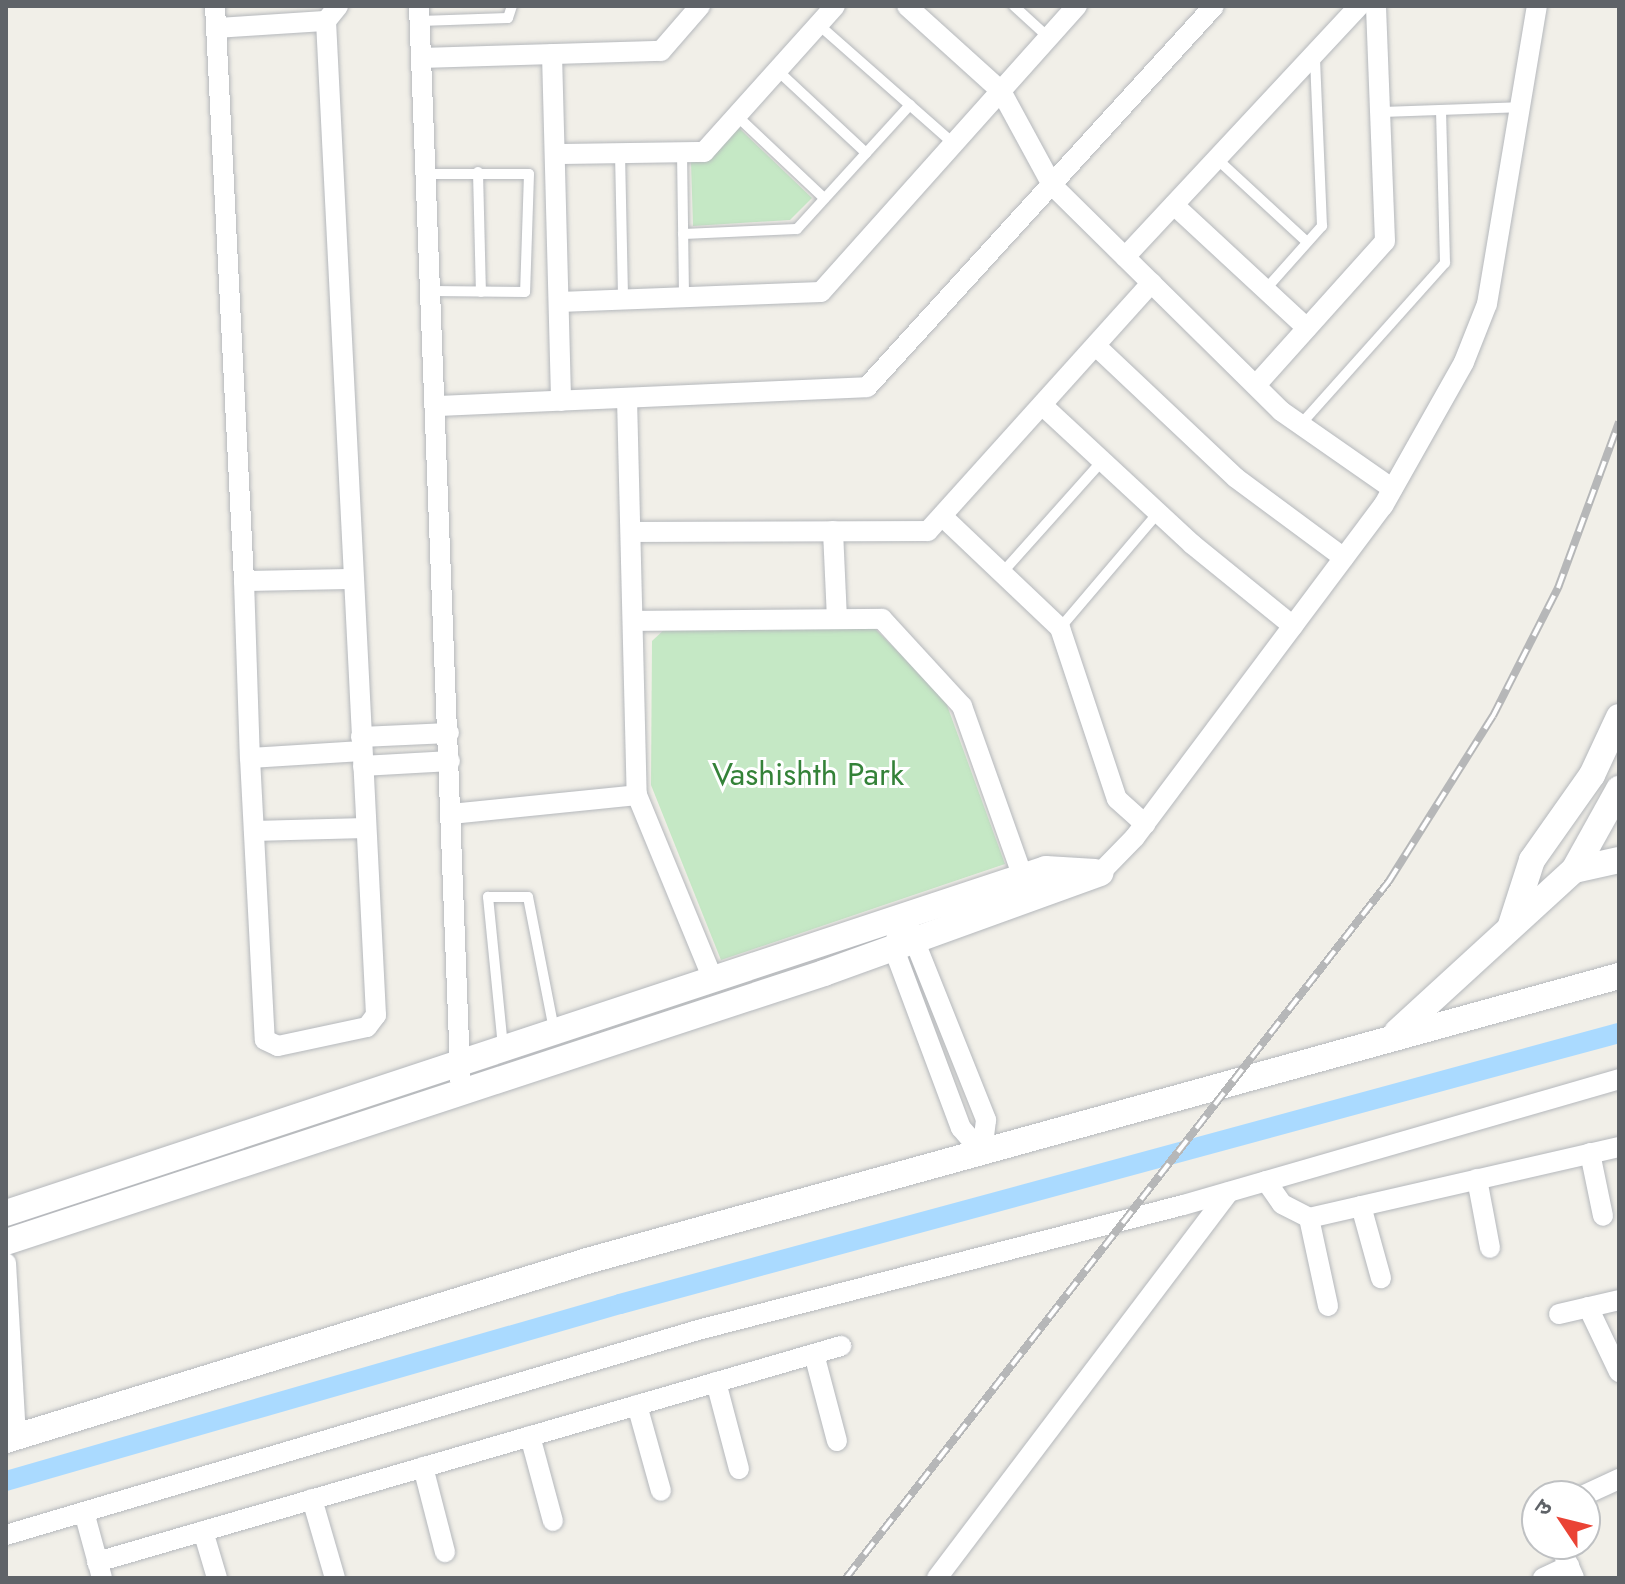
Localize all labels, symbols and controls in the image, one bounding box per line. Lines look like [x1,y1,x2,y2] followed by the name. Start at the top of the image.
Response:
[712,755,904,793] park label: Vashishth Park
[1521,1480,1601,1560] north arrow
[1526,1493,1560,1522] text: उ

